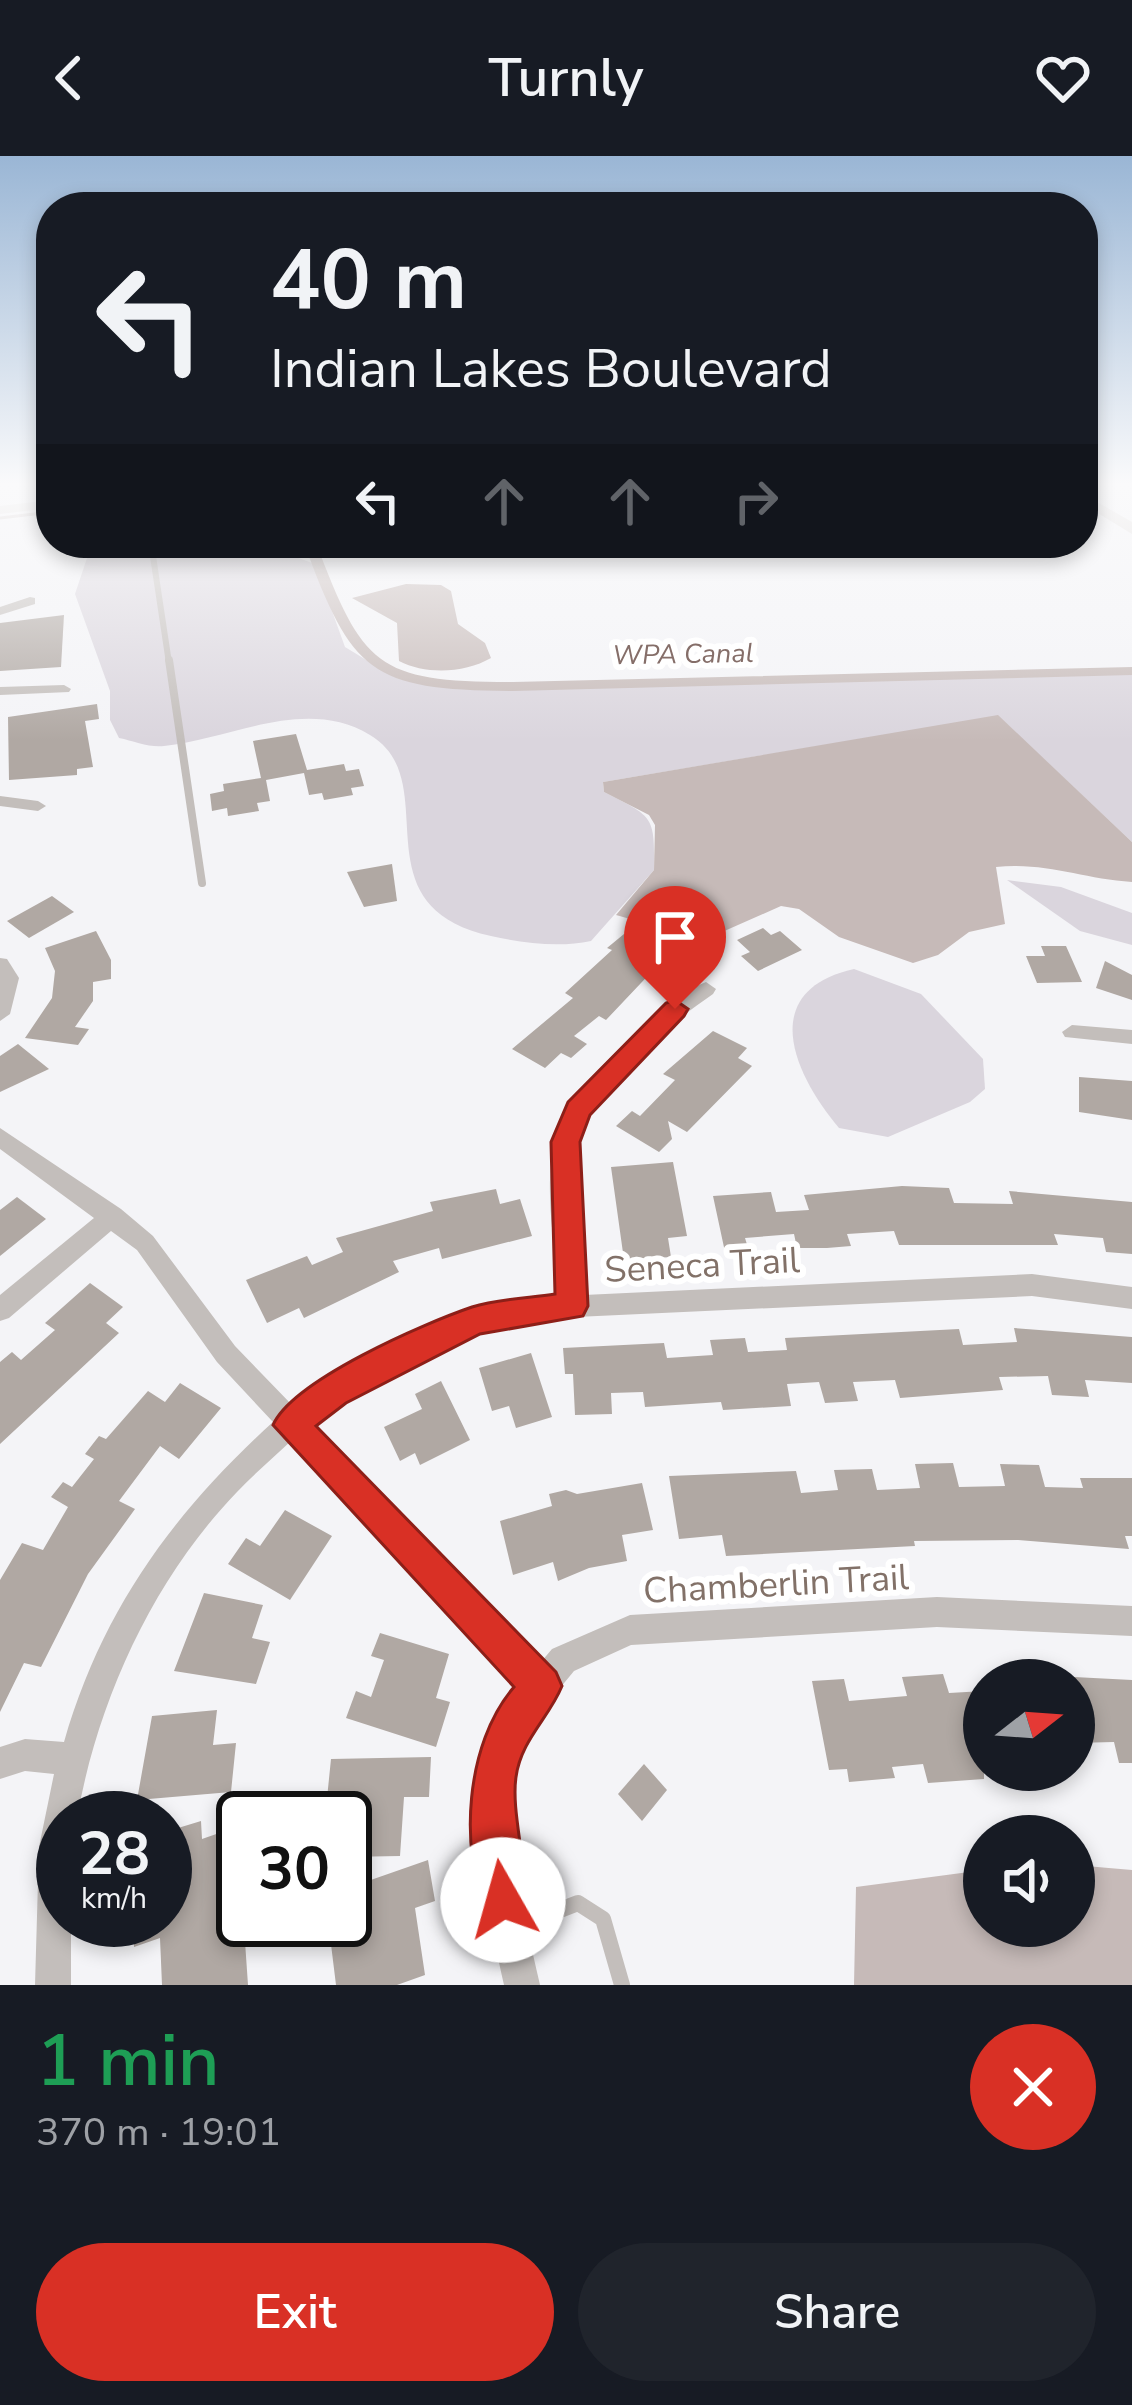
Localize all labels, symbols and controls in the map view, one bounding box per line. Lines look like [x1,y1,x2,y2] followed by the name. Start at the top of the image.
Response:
[489,41,643,115] text: Turnly
[36,45,102,111] icon: back
[1030,45,1096,111] icon: heart
[270,223,467,338] text: 40 m
[72,240,228,396] icon: left
[270,332,832,406] text: Indian Lakes Boulevard
[345,468,411,534] icon: left
[471,468,537,534] icon: ahead
[597,468,663,534] icon: ahead
[723,468,789,534] icon: right
[612,635,754,674] water label: WPA Canal
[624,886,726,1009] pin
[642,904,708,970] icon: arrive
[603,1236,801,1295] street label: Seneca Trail
[642,1553,911,1616] street label: Chamberlin Trail
[963,1659,1095,1791] north arrow
[963,1659,1095,1947] map controls
[216,1791,372,1947] speed limit sign: 30
[78,1813,150,1895] text: 28
[963,1815,1095,1947] button: sound
[440,1837,566,1963] position arrow
[81,1878,147,1919] text: km/h
[36,2012,219,2110] text: 1 min
[970,2024,1096,2150] button: close
[36,2106,281,2159] text: 370 m · 19:01
[36,2243,554,2381] button: Exit
[578,2243,1096,2381] button: Share

